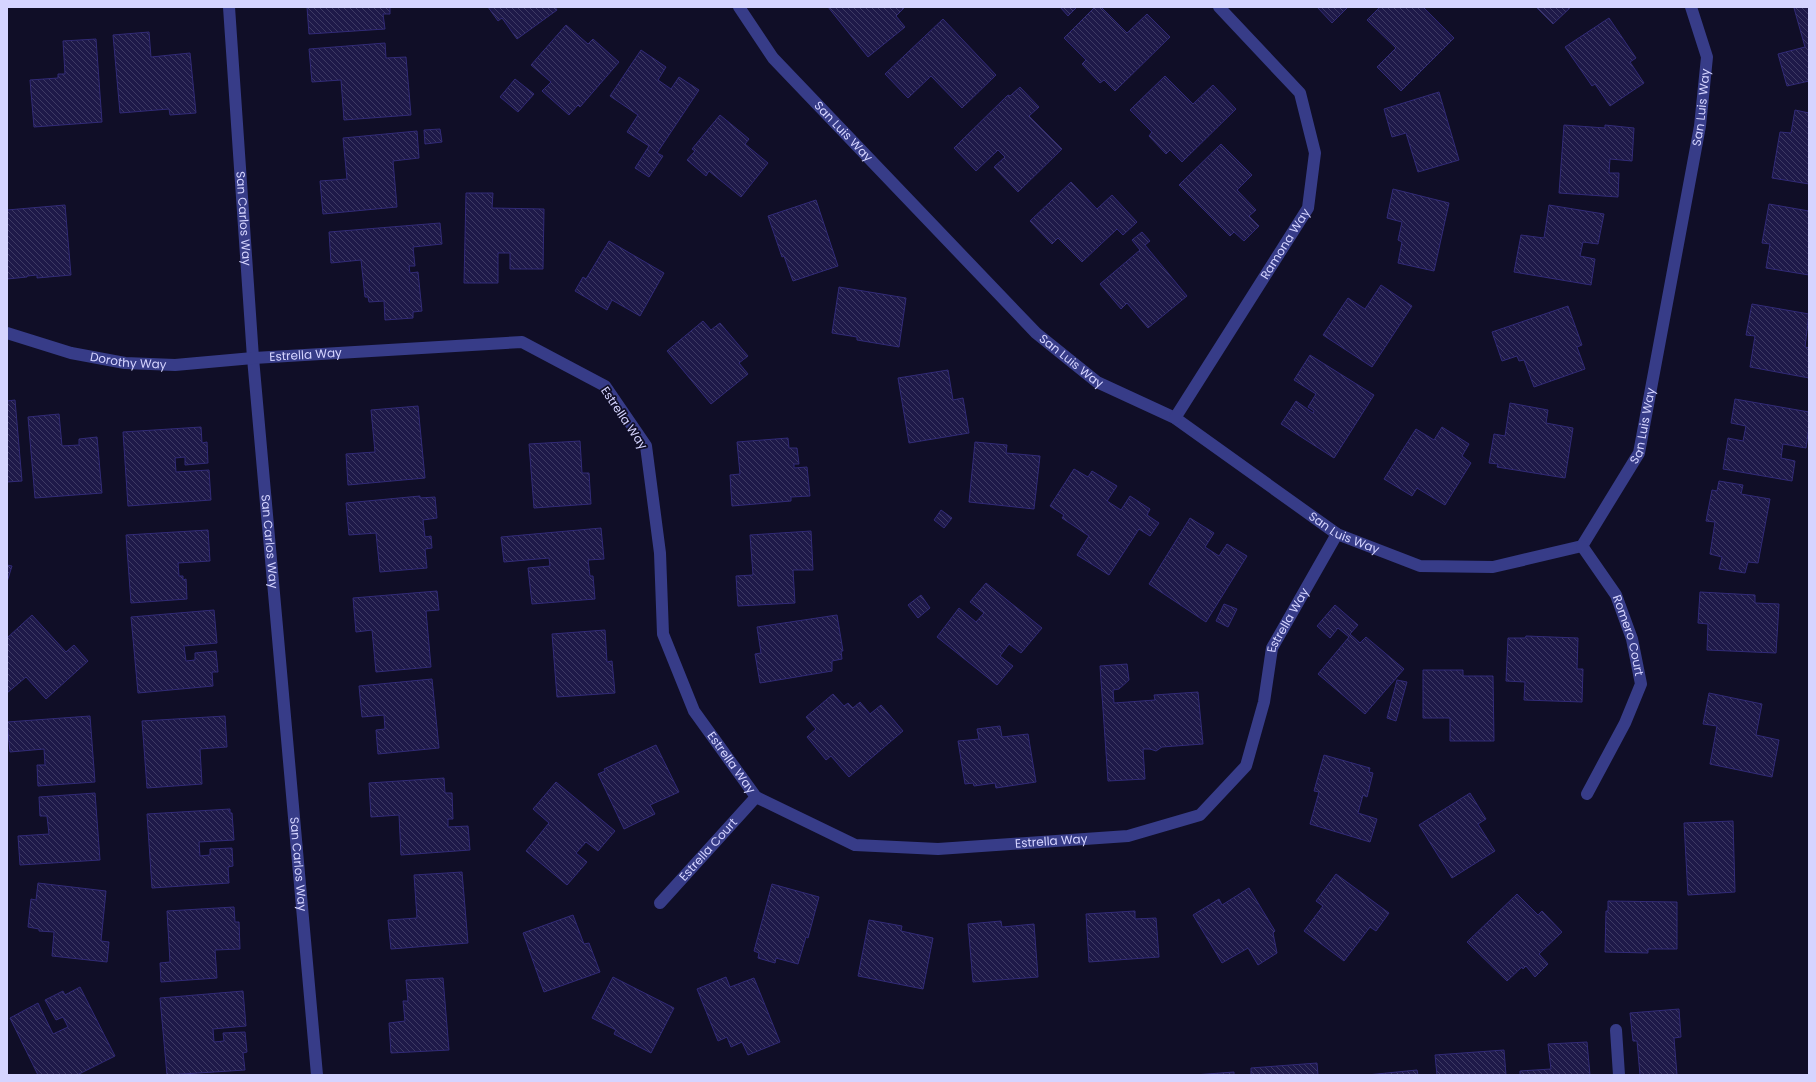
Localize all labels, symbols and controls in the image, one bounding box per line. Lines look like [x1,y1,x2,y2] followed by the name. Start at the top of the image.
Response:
[1687,67,1714,147] street label: San Luis Way
[811,97,877,165] street label: San Luis Way
[232,171,256,267] street label: San Carlos Way
[1256,205,1314,283] street label: Ramona Way
[1036,330,1106,392] street label: San Luis Way
[269,344,343,365] street label: Estrella Way
[89,348,167,373] street label: Dorothy Way
[597,383,652,453] street label: Estrella Way
[1625,386,1659,467] street label: San Luis Way
[257,493,283,590] street label: San Carlos Way
[1305,507,1382,558] street label: San Luis Way
[1262,584,1313,654] street label: Estrella Way
[1609,592,1648,677] street label: Romero Court
[703,728,760,797] street label: Estrella Way
[675,814,741,884] street label: Estrella Court
[286,816,311,912] street label: San Carlos Way
[1014,830,1088,852] street label: Estrella Way

